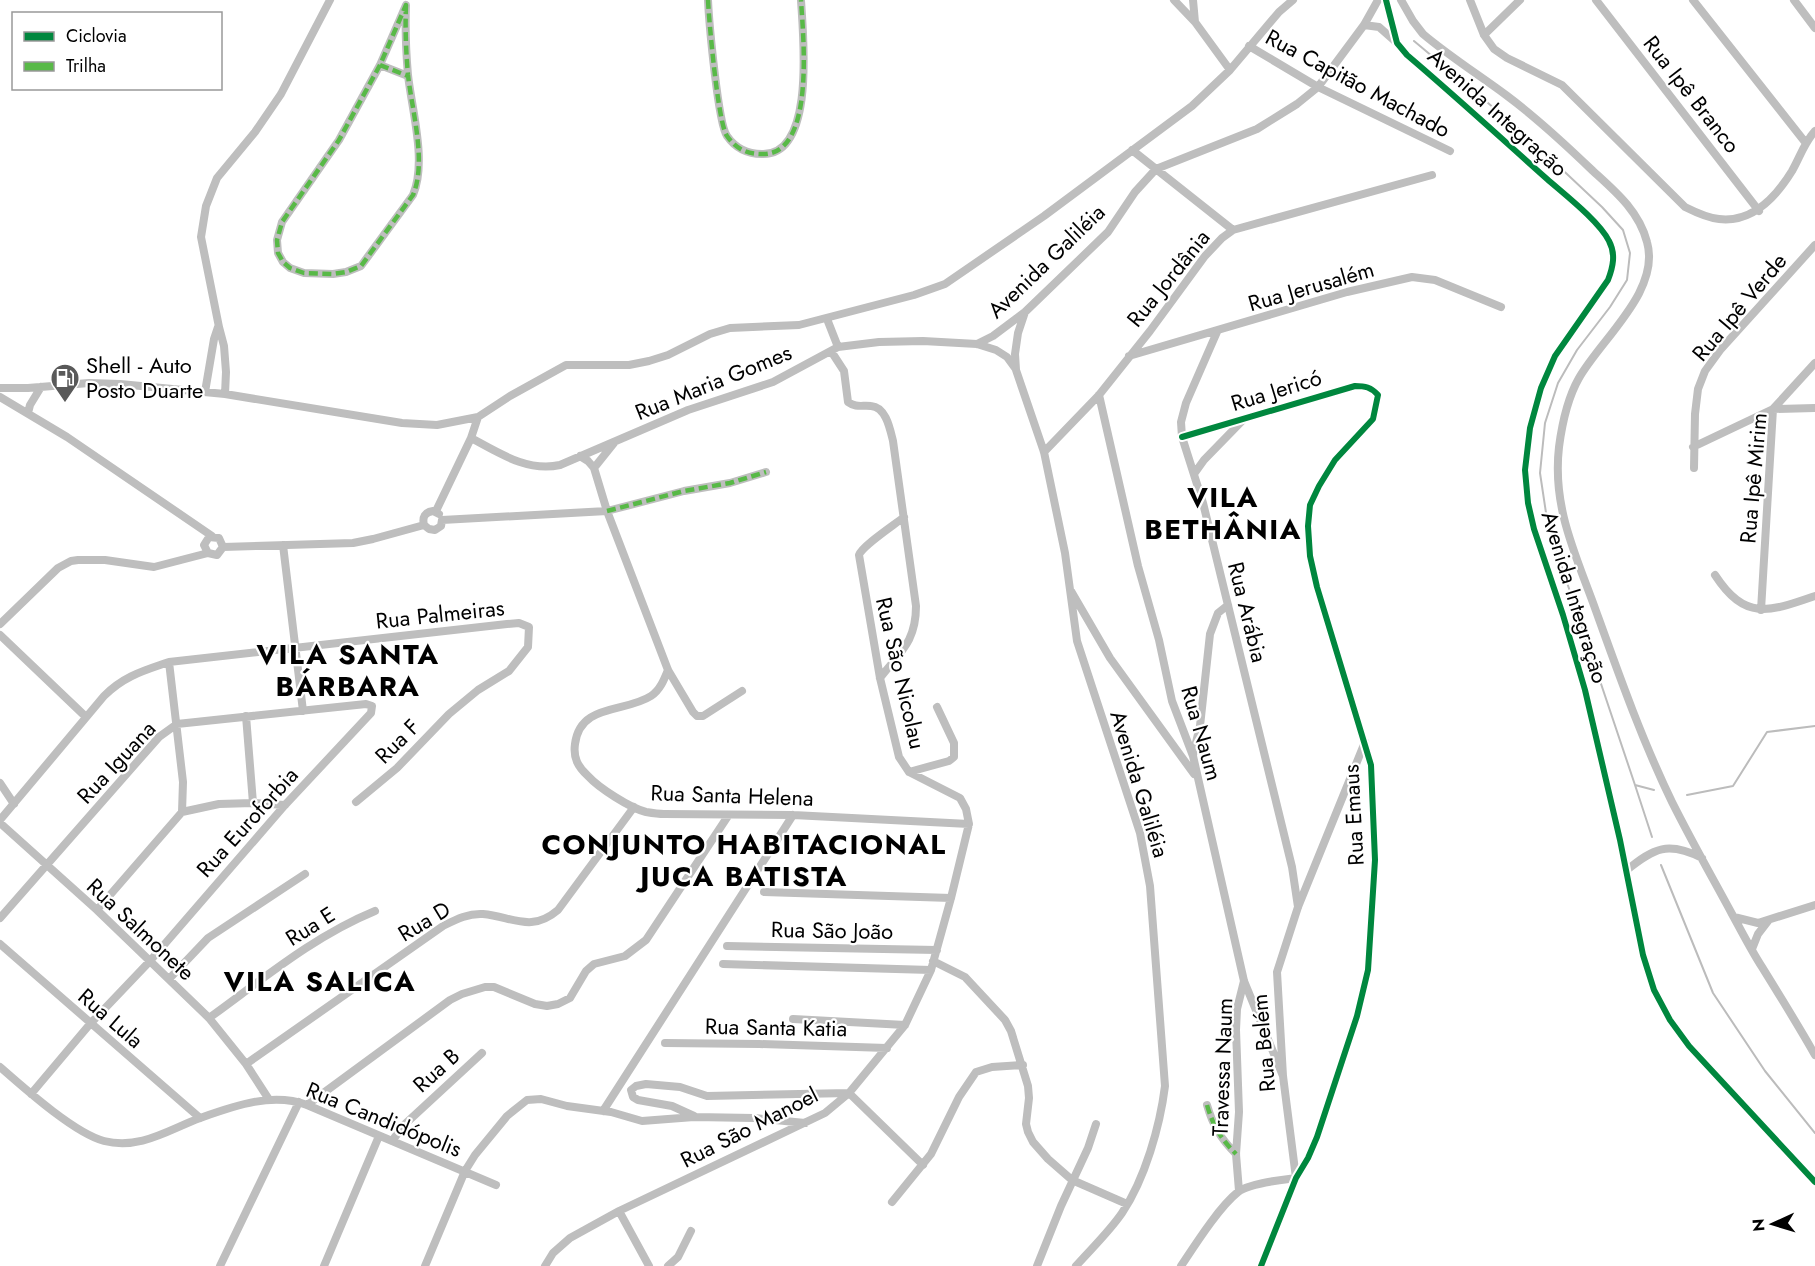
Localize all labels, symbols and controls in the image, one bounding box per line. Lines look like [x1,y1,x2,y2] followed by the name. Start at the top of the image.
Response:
[12,12,222,90] legend
[1260,21,1456,145] street label: Rua Capitão Machado
[66,23,127,49] text: Ciclovia
[1636,28,1748,160] street label: Rua Ipê Branco
[1421,40,1575,184] street label: Avenida Integração
[66,53,106,79] text: Trilha
[980,197,1112,325] street label: Avenida Galiléia
[1119,222,1217,334] street label: Rua Jordânia
[1684,246,1794,368] street label: Rua Ipê Verde
[1244,253,1378,319] street label: Rua Jerusalém
[630,336,796,428] street label: Rua Maria Gomes
[86,349,203,406] place label: Shell - Auto Posto Duarte
[1227,361,1325,419] street label: Rua Jericó
[49,362,81,404] fuel station icon: Shell - Auto Posto Duarte
[1731,411,1775,545] street label: Rua Ipê Mirim
[1144,477,1302,550] district label: VILA BETHÂNIA
[1534,507,1616,687] street label: Avenida Integração
[1220,558,1276,666] street label: Rua Arábia
[374,591,506,637] street label: Rua Palmeiras
[868,594,934,752] street label: Rua São Nicolau
[256,634,439,707] district label: VILA SANTA BÁRBARA
[1173,682,1231,784] street label: Rua Naum
[1102,707,1178,861] street label: Avenida Galiléia
[367,711,427,771] street label: Rua F
[69,713,163,811] street label: Rua Iguana
[189,760,305,884] street label: Rua Euroforbia
[1334,763,1372,866] street label: Rua Emaus
[650,776,814,814] street label: Rua Santa Helena
[541,824,947,897] district label: CONJUNTO HABITACIONAL JUCA BATISTA
[80,870,202,988] street label: Rua Salmonete
[392,893,456,949] street label: Rua D
[279,898,341,954] street label: Rua E
[771,913,893,947] street label: Rua São João
[223,961,416,1002] district label: VILA SALICA
[71,980,151,1056] street label: Rua Lula
[1243,993,1283,1093] street label: Rua Belém
[1204,997,1240,1137] street label: Travessa Naum
[705,1010,847,1044] street label: Rua Santa Katia
[405,1040,467,1100] street label: Rua B
[301,1073,467,1165] street label: Rua Candidópolis
[675,1079,823,1175] street label: Rua São Manoel
[1743,1194,1803,1254] north arrow
[1747,1218,1770,1232] text: N

